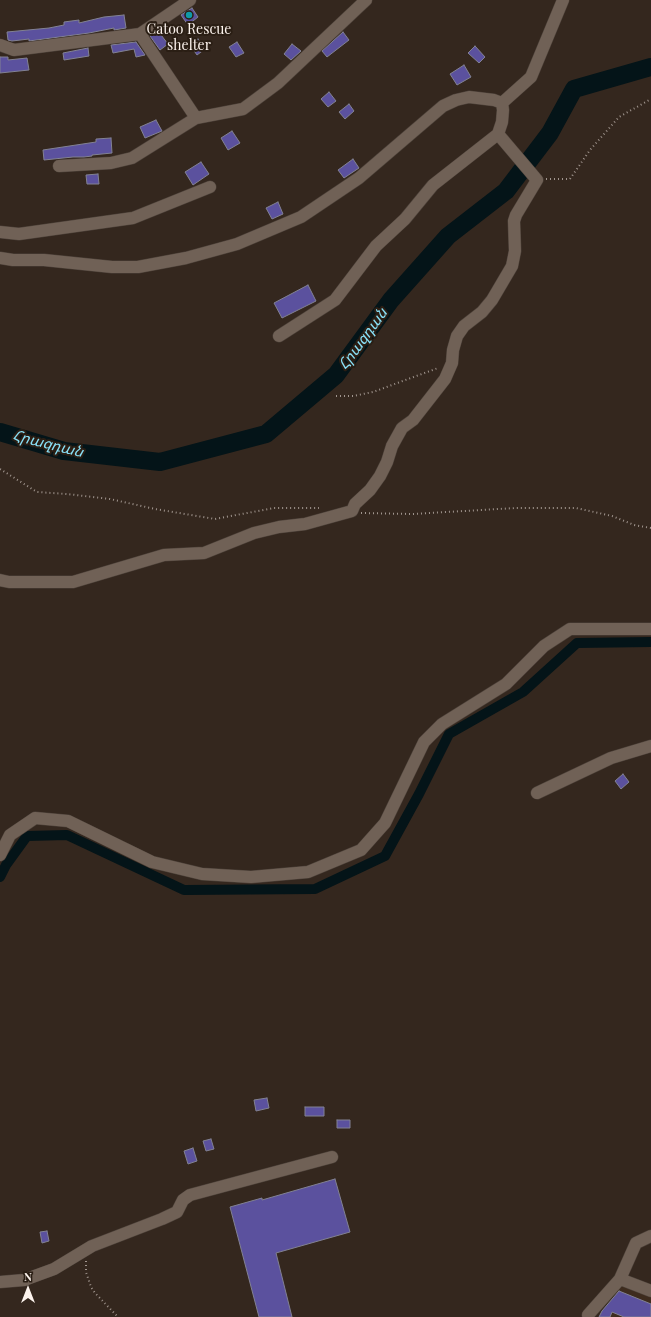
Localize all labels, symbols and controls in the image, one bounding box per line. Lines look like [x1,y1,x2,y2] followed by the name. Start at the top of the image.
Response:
[184,10,194,20] marker: Catoo Rescue shelter
[147,22,231,54] place label: Catoo Rescue shelter
[335,305,391,373] water label: Հրազդան
[11,427,85,461] water label: Հրազդան
[8,1269,48,1309] north arrow
[24,1269,32,1284] text: N

